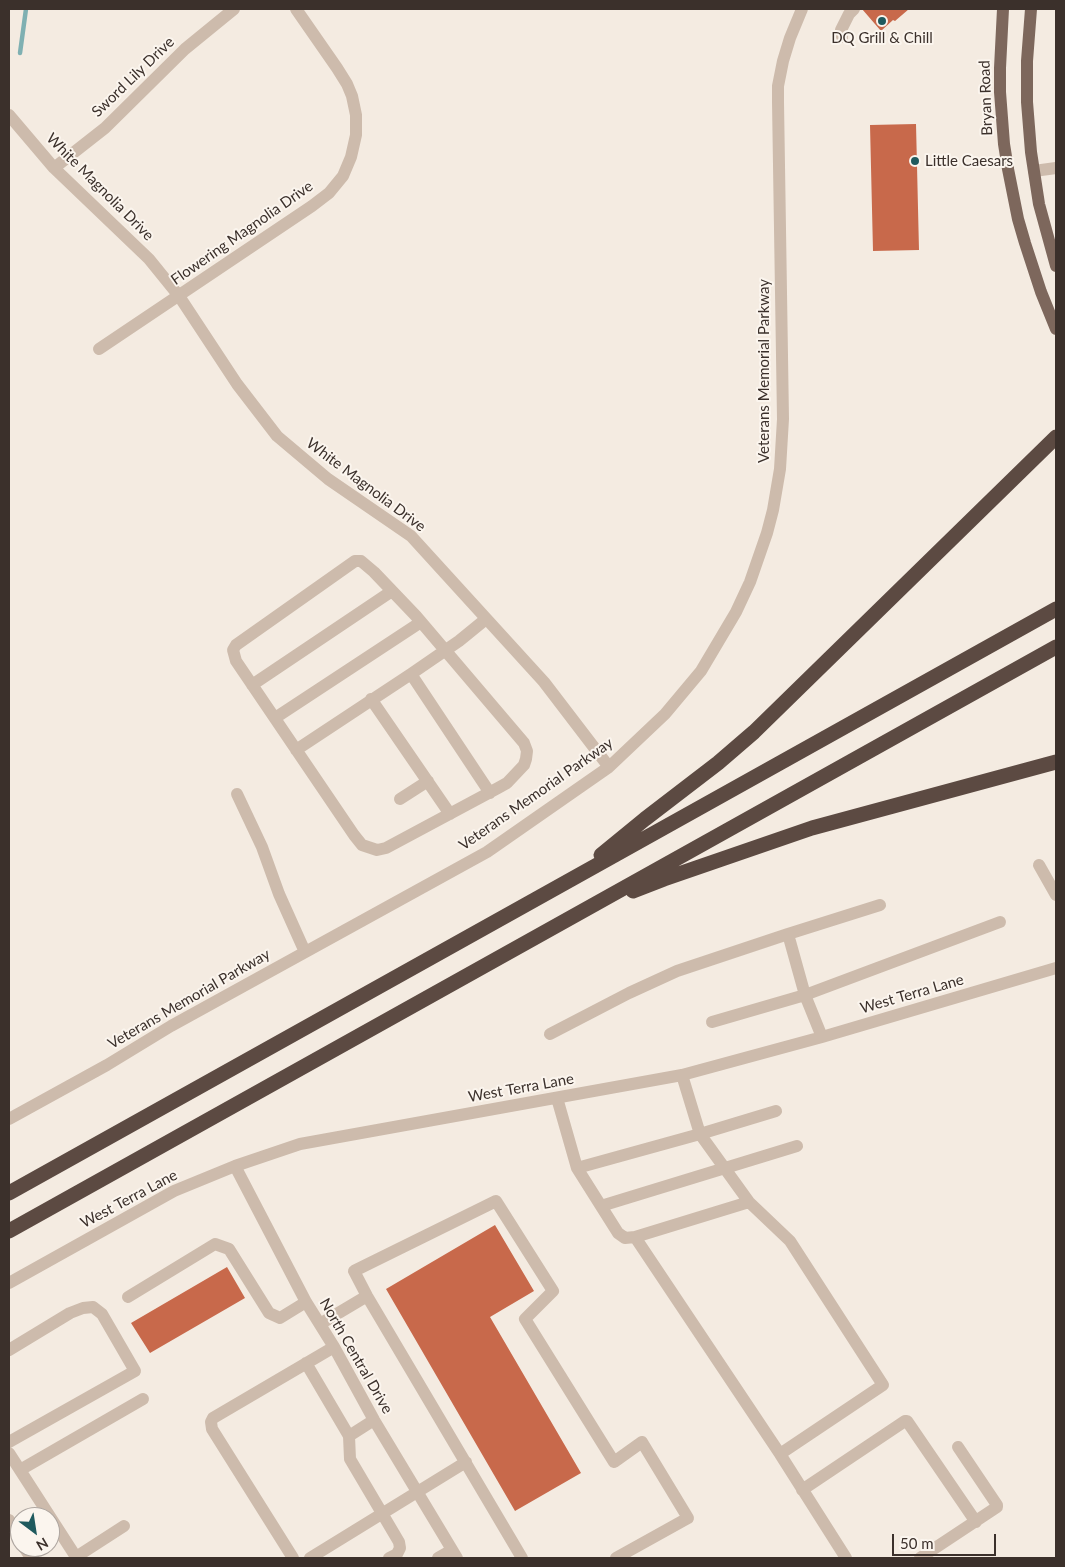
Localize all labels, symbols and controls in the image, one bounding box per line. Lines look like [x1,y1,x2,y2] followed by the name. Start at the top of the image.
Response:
[876,15,888,27] marker: DQ Grill & Chill
[831,29,933,47] place label: DQ Grill & Chill
[88,33,178,121] street label: Sword Lily Drive
[976,60,996,136] street label: Bryan Road
[43,130,157,244] street label: White Magnolia Drive
[925,152,1013,170] place label: Little Caesars
[909,155,921,167] marker: Little Caesars
[168,177,316,289] street label: Flowering Magnolia Drive
[755,279,773,463] street label: Veterans Memorial Parkway
[303,434,429,536] street label: White Magnolia Drive
[455,734,617,854] street label: Veterans Memorial Parkway
[105,945,273,1053] street label: Veterans Memorial Parkway
[858,971,966,1017] street label: West Terra Lane
[467,1070,575,1106] street label: West Terra Lane
[78,1166,180,1232] street label: West Terra Lane
[316,1295,396,1417] street label: North Central Drive
[10,1507,60,1557] north arrow
[895,1524,999,1556] scale bar
[33,1534,51,1554] text: N
[900,1534,934,1552] text: 50 m

